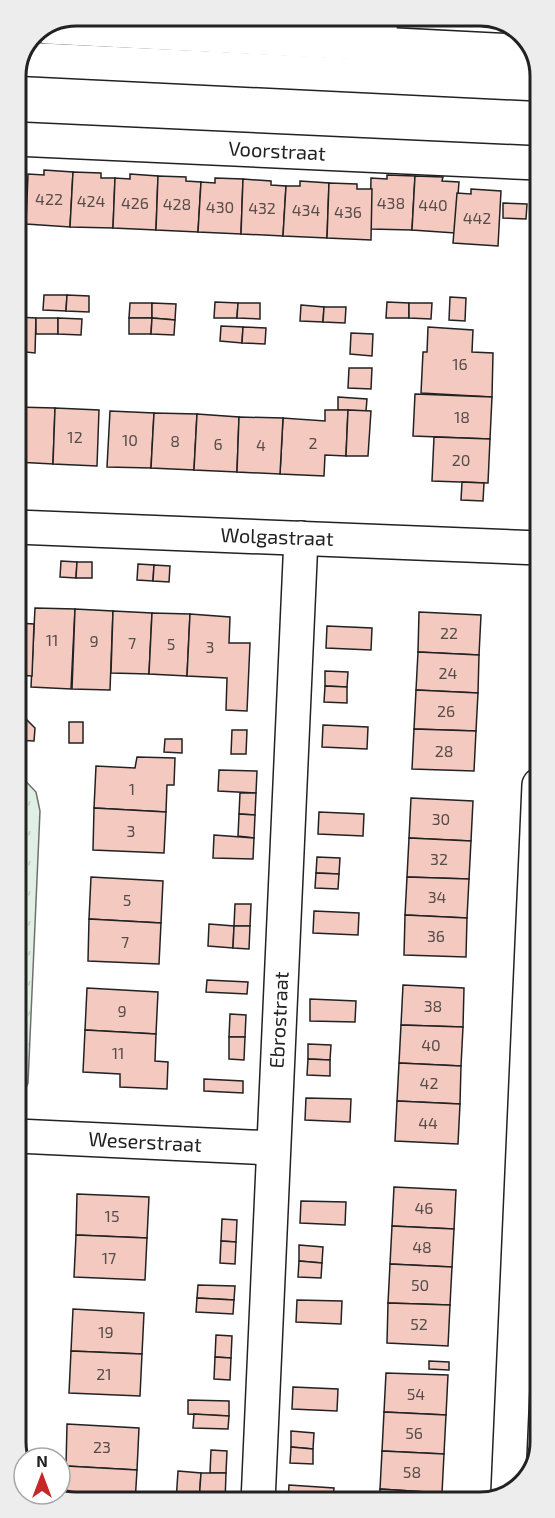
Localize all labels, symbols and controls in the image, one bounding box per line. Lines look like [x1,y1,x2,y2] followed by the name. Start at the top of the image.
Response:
[228,135,327,165] street label: Voorstraat
[35,189,63,208] house number: 422
[77,191,105,210] house number: 424
[121,193,149,212] house number: 426
[377,193,405,212] house number: 438
[163,194,191,213] house number: 428
[418,195,448,214] house number: 440
[206,197,234,216] house number: 430
[248,198,276,217] house number: 432
[292,200,320,219] house number: 434
[334,202,362,221] house number: 436
[463,208,491,227] house number: 442
[452,354,468,373] house number: 16
[454,407,470,426] house number: 18
[67,427,83,446] house number: 12
[122,430,138,449] house number: 10
[170,431,180,450] house number: 8
[309,433,318,452] house number: 2
[213,434,223,453] house number: 6
[256,435,266,454] house number: 4
[452,450,470,469] house number: 20
[220,522,334,550] street label: Wolgastraat
[440,623,458,642] house number: 22
[46,630,58,649] house number: 11
[89,631,99,650] house number: 9
[128,633,136,652] house number: 7
[167,634,175,653] house number: 5
[206,637,214,656] house number: 3
[439,663,458,682] house number: 24
[437,701,455,720] house number: 26
[435,741,453,760] house number: 28
[129,779,135,798] house number: 1
[432,809,450,828] house number: 30
[127,821,135,840] house number: 3
[430,849,448,868] house number: 32
[428,887,447,906] house number: 34
[123,890,131,909] house number: 5
[427,926,445,945] house number: 36
[121,932,129,951] house number: 7
[263,970,293,1069] street label: Ebrostraat
[424,996,442,1015] house number: 38
[117,1001,127,1020] house number: 9
[421,1035,441,1054] house number: 40
[112,1043,124,1062] house number: 11
[420,1073,438,1092] house number: 42
[418,1113,438,1132] house number: 44
[88,1126,203,1156] street label: Weserstraat
[415,1198,434,1217] house number: 46
[105,1206,119,1225] house number: 15
[412,1237,432,1256] house number: 48
[102,1248,116,1267] house number: 17
[411,1275,429,1294] house number: 50
[410,1314,428,1333] house number: 52
[98,1322,114,1341] house number: 19
[96,1364,112,1383] house number: 21
[407,1384,425,1403] house number: 54
[405,1423,423,1442] house number: 56
[93,1437,111,1456] house number: 23
[12,1446,72,1506] north arrow
[36,1451,48,1470] text: N
[403,1462,421,1481] house number: 58

